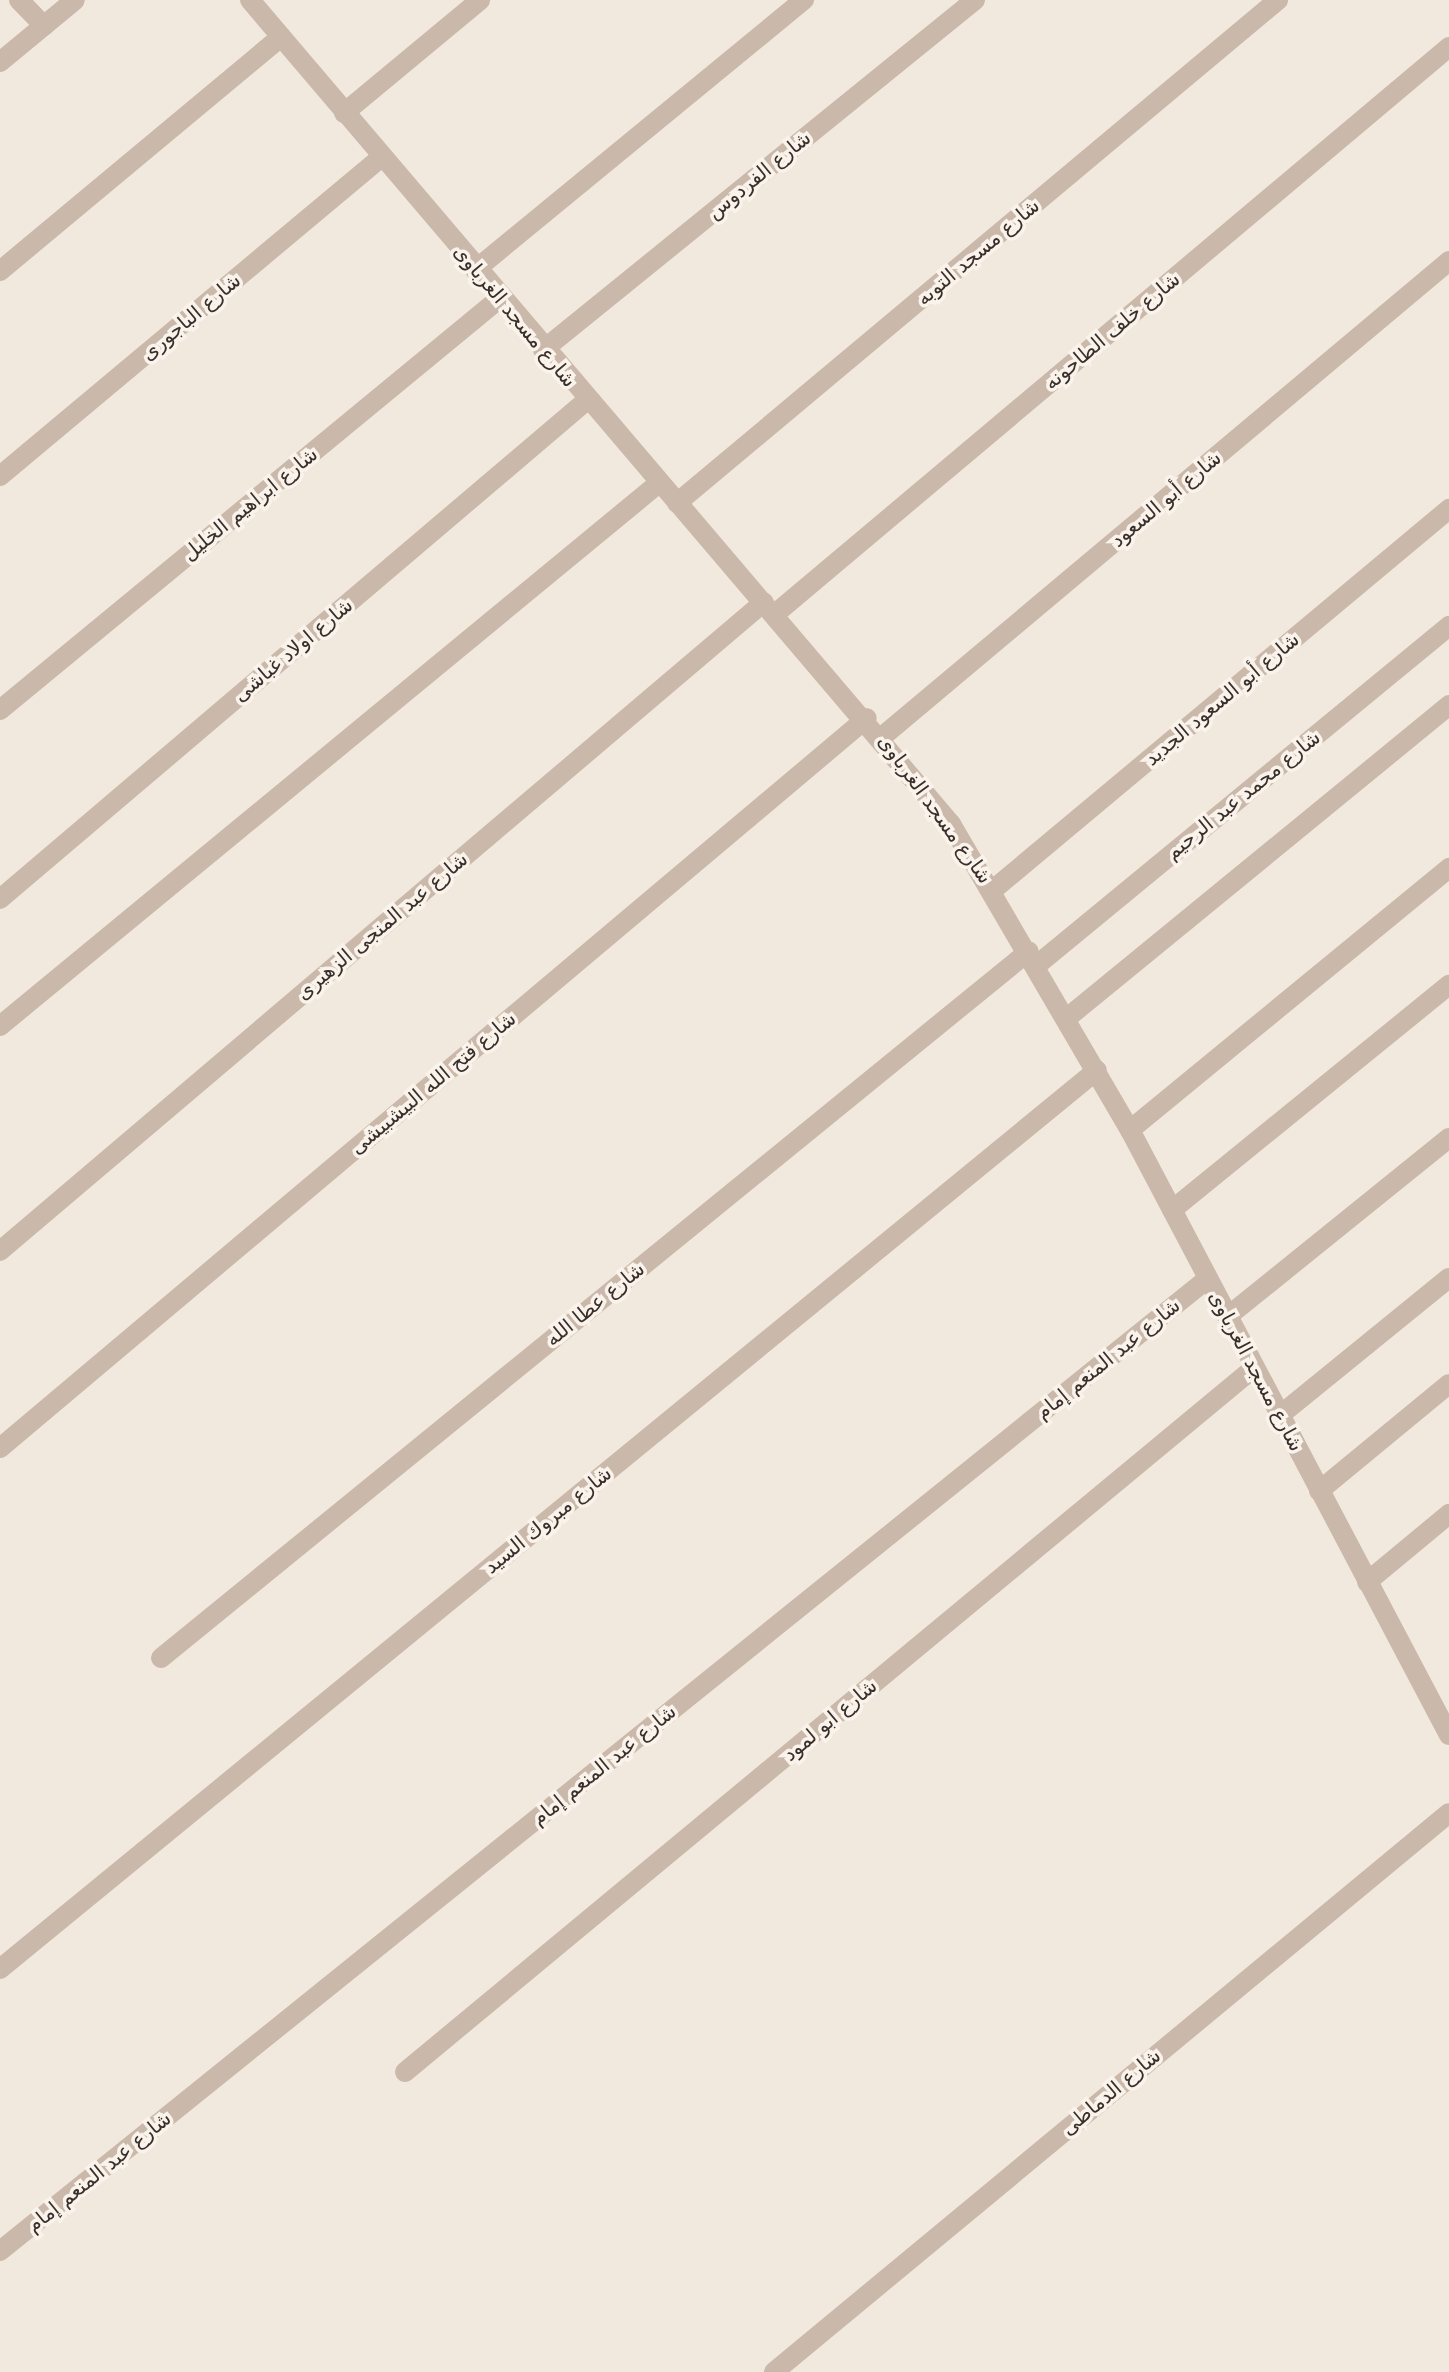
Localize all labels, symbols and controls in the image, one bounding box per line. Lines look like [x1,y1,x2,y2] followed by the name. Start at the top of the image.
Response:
[702,126,816,224] street label: شارع الفردوس
[912,193,1044,311] street label: شارع مسجد التوبه
[448,240,582,392] street label: شارع مسجد الغرباوى
[1039,267,1185,395] street label: شارع خلف الطاحونه
[136,268,246,366] street label: شارع الباجورى
[178,442,322,566] street label: شارع ابراهيم الخليل
[1106,446,1226,552] street label: شارع أبو السعود
[228,593,358,707] street label: شارع اولاد غباشى
[1140,627,1304,771] street label: شارع أبو السعود الجديد
[1161,725,1325,865] street label: شارع محمد عبد الرحيم
[873,730,997,888] street label: شارع مسجد الغرباوى
[291,847,473,1005] street label: شارع عبد المنجى الزهيرى
[345,1007,521,1159] street label: شارع فتح الله البيشبيشى
[541,1257,649,1351] street label: شارع عطا الله
[1204,1287,1308,1455] street label: شارع مسجد الغرباوى
[1031,1293,1185,1425] street label: شارع عبد المنعم إمام
[479,1461,617,1579] street label: شارع مبروك السيد
[778,1674,882,1766] street label: شارع ابو لمود
[527,1699,681,1831] street label: شارع عبد المنعم إمام
[1056,2043,1166,2141] street label: شارع الدماطى
[22,2106,176,2238] street label: شارع عبد المنعم إمام

